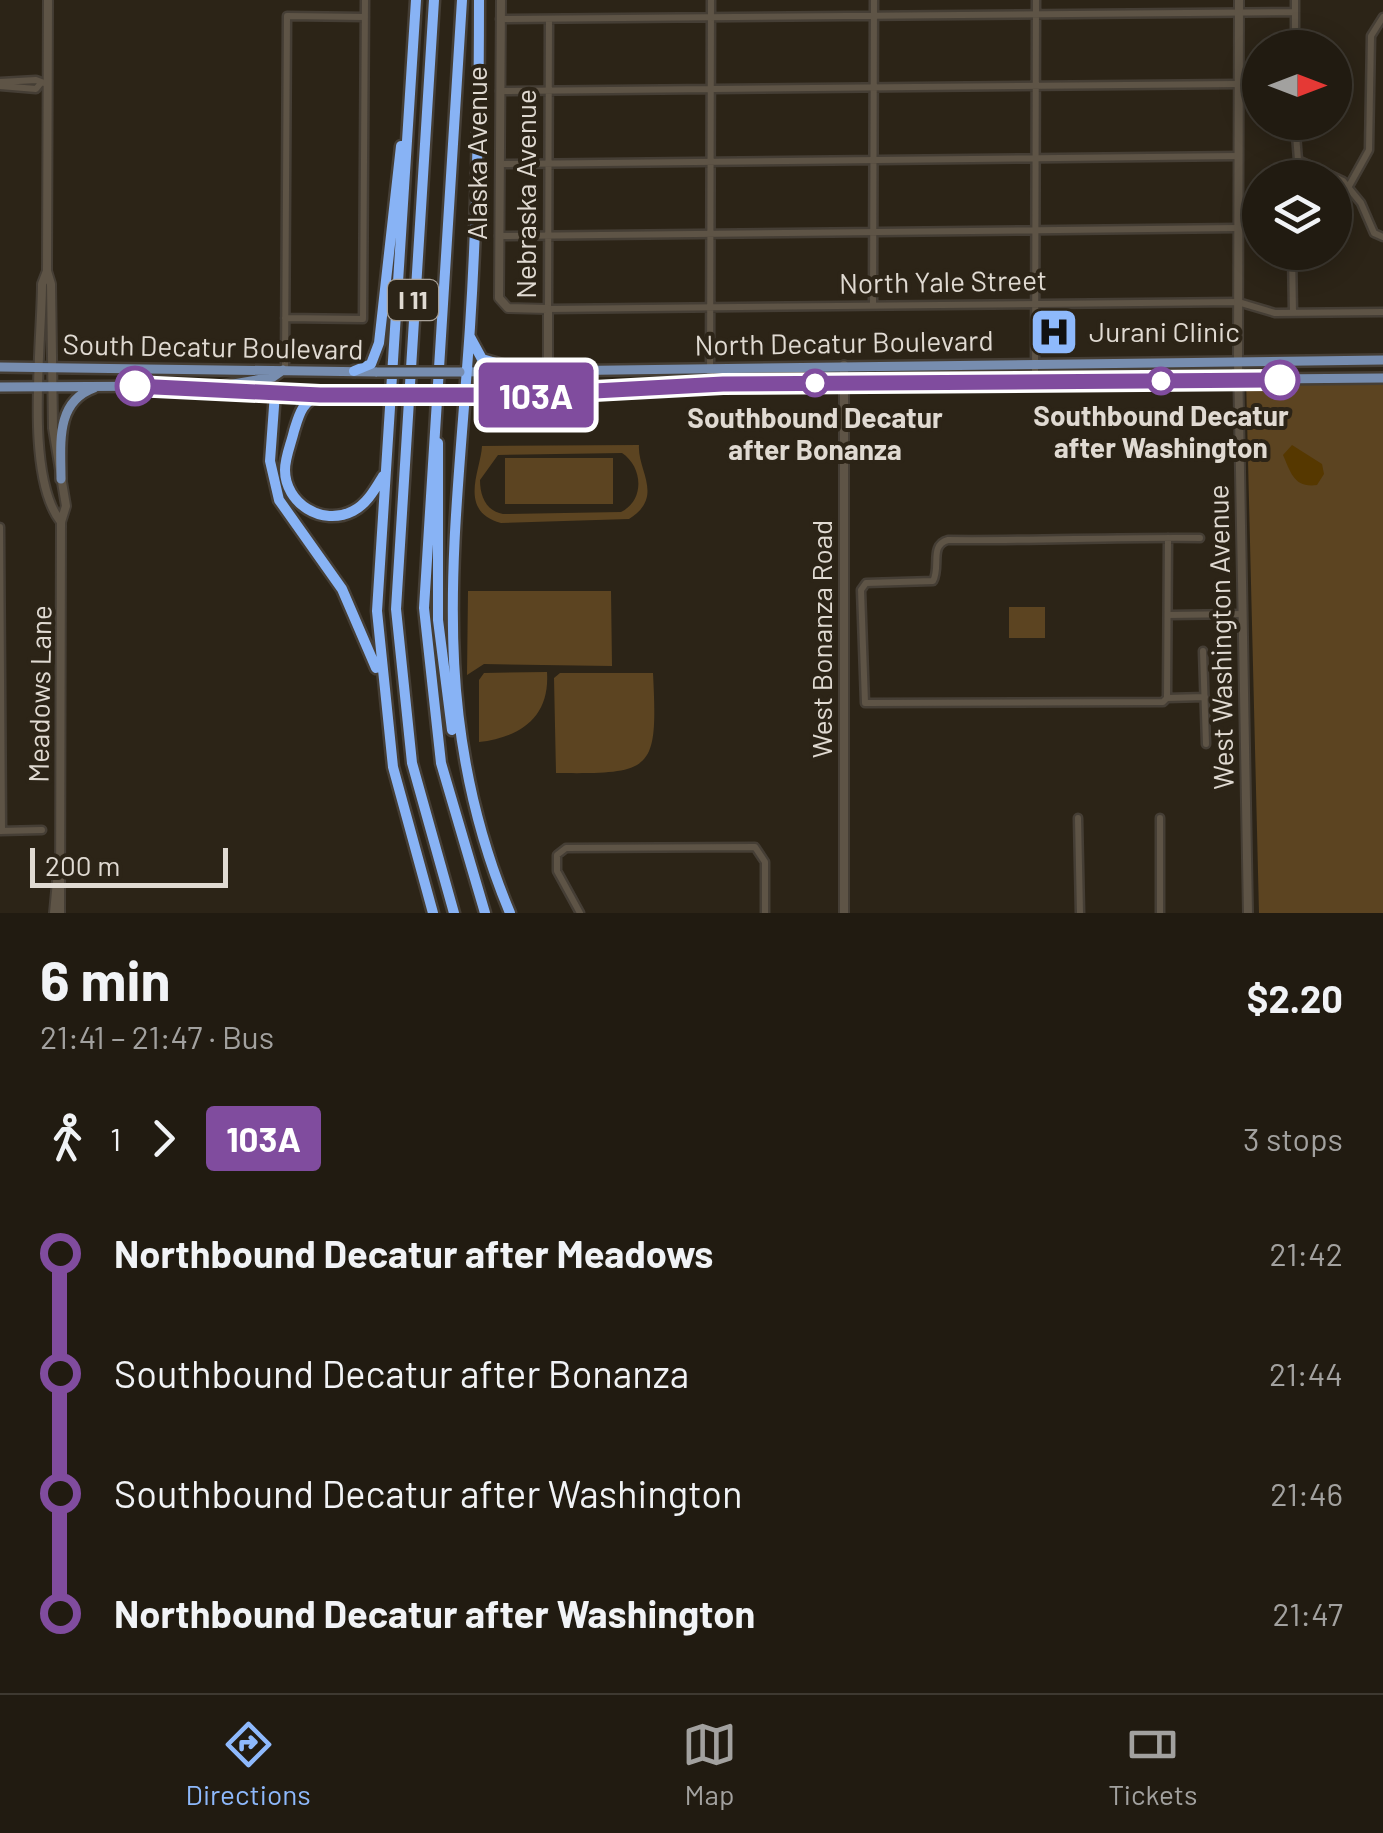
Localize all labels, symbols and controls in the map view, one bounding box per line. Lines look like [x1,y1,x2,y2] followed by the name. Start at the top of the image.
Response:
[1242,30,1352,140] north arrow
[1242,30,1352,270] map controls
[459,66,493,240] street label: Alaska Avenue
[508,89,542,299] street label: Nebraska Avenue
[1242,160,1352,270] button: layers
[839,262,1047,300] street label: North Yale Street
[388,280,438,320] road number: I 11
[1028,306,1080,358] hospital icon: Jurani Clinic
[1089,314,1240,348] place label: Jurani Clinic
[694,322,994,362] street label: North Decatur Boulevard
[62,326,364,366] street label: South Decatur Boulevard
[1261,361,1299,399] unlabelled marker
[466,362,606,428] line badge: 103A
[116,367,154,405] unlabelled marker
[1148,368,1174,394] marker: Southbound Decatur after Washington
[802,370,828,396] marker: Southbound Decatur after Bonanza
[499,374,573,416] text: 103A
[1033,398,1289,464] place label: Southbound Decatur after Washington
[687,400,943,466] place label: Southbound Decatur after Bonanza
[1200,484,1240,790] street label: West Washington Avenue
[804,520,838,758] street label: West Bonanza Road
[20,605,58,783] street label: Meadows Lane
[30,843,228,888] scale bar
[45,848,120,882] text: 200 m
[40,946,171,1012] text: 6 min
[1247,975,1343,1021] text: $2.20
[40,1017,274,1055] text: 21:41 – 21:47 · Bus
[40,1111,95,1166] icon: walk
[136,1111,191,1166] icon: forward
[226,1117,301,1159] text: 103A
[110,1119,121,1157] text: 1
[1243,1119,1343,1157] text: 3 stops
[114,1230,713,1276] text: Northbound Decatur after Meadows
[1269,1234,1343,1272] text: 21:42
[114,1350,689,1396] text: Southbound Decatur after Bonanza
[1269,1354,1343,1392] text: 21:44
[114,1470,742,1516] text: Southbound Decatur after Washington
[1270,1474,1343,1512] text: 21:46
[114,1590,755,1636] text: Northbound Decatur after Washington
[1272,1594,1343,1632] text: 21:47
[186,1717,311,1811] tab: Directions
[682,1717,737,1811] tab: Map
[1108,1717,1197,1811] tab: Tickets

